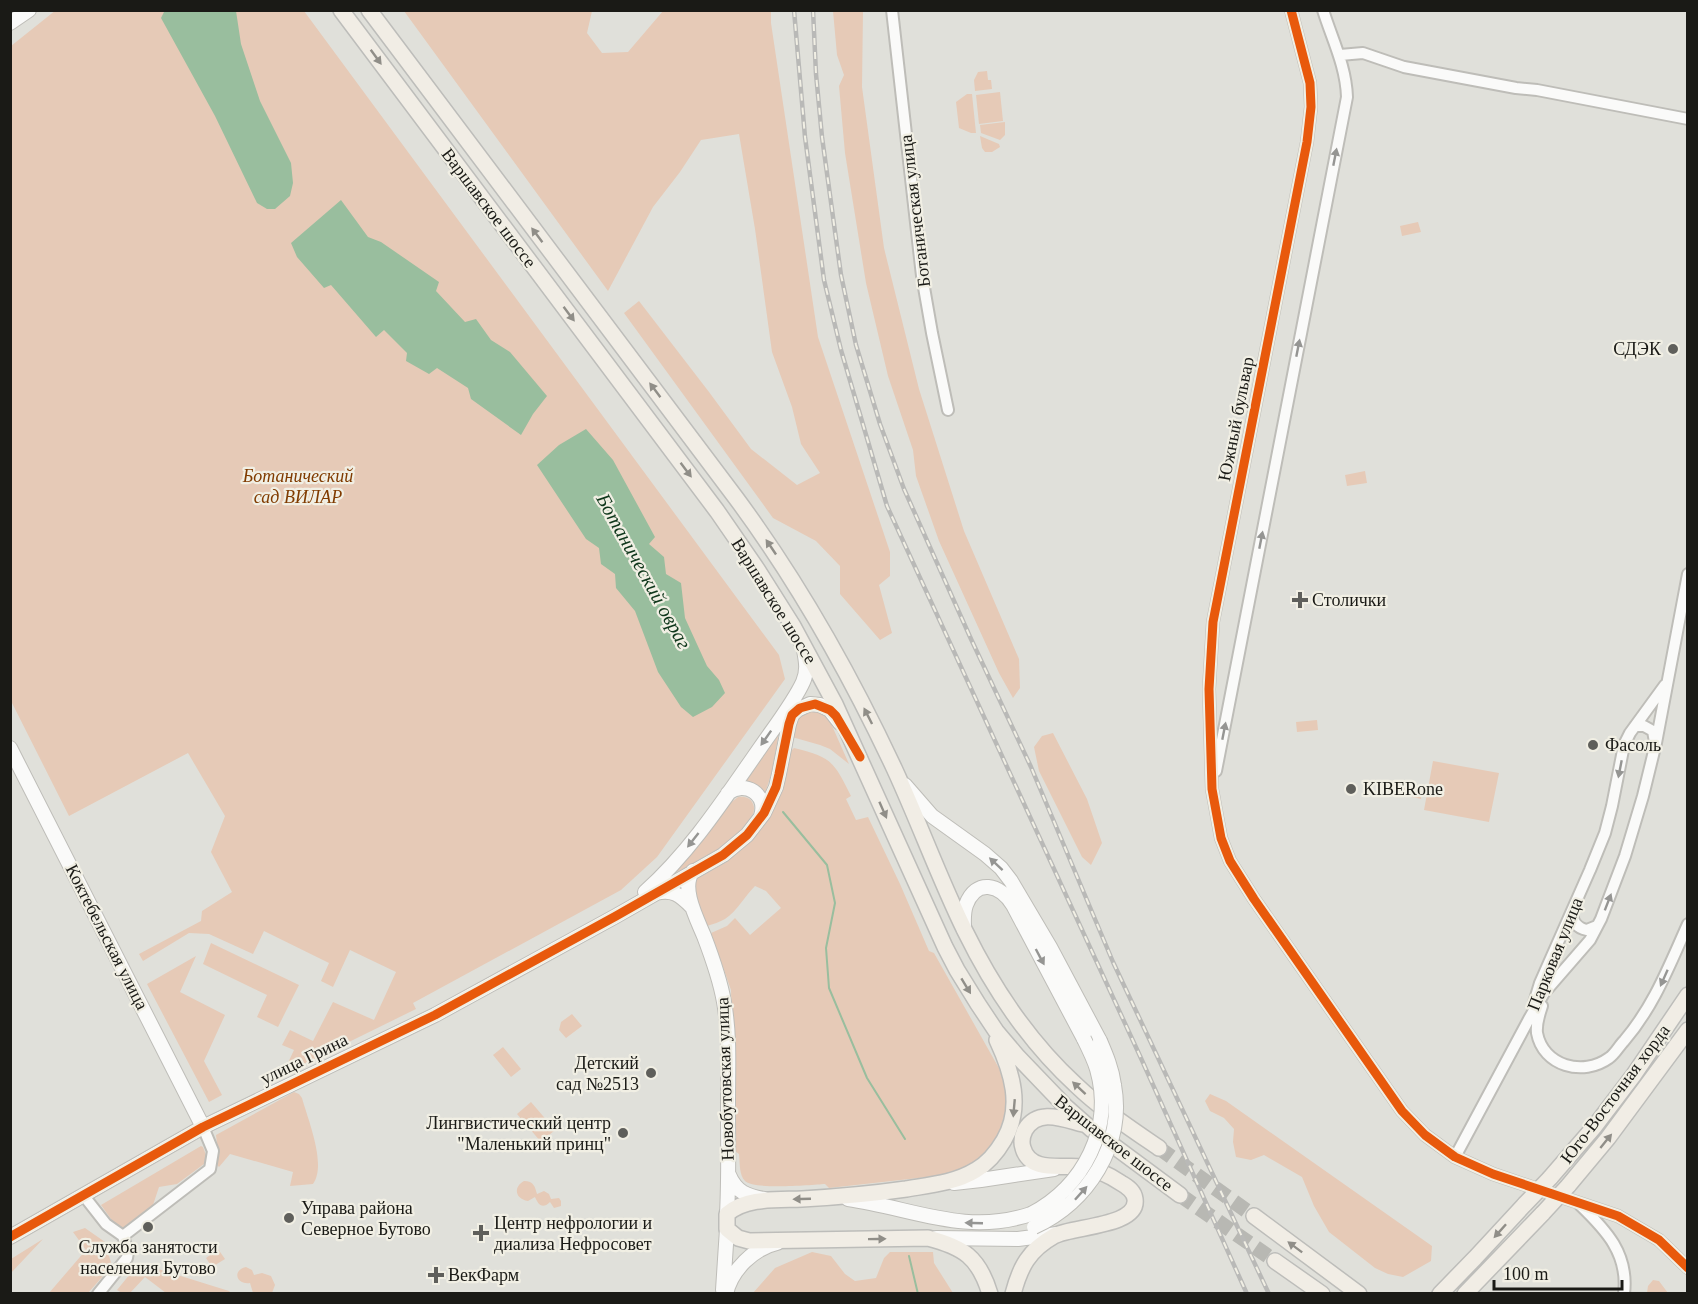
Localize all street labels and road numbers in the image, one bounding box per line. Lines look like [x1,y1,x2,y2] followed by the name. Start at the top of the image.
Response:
[896,134,934,288] street label: Ботаническая улица
[438,144,540,272] street label: Варшавское шоссе
[1214,355,1258,483] street label: Южный бульвар
[727,535,821,667] street label: Варшавское шоссе
[62,861,152,1013] street label: Коктебельская улица
[1523,894,1587,1014] street label: Парковая улица
[712,997,738,1161] street label: Новобутовская улица
[1556,1021,1674,1167] street label: Юго-Восточная хорда
[257,1029,351,1089] street label: улица Грина
[1051,1091,1177,1195] street label: Варшавское шоссе

